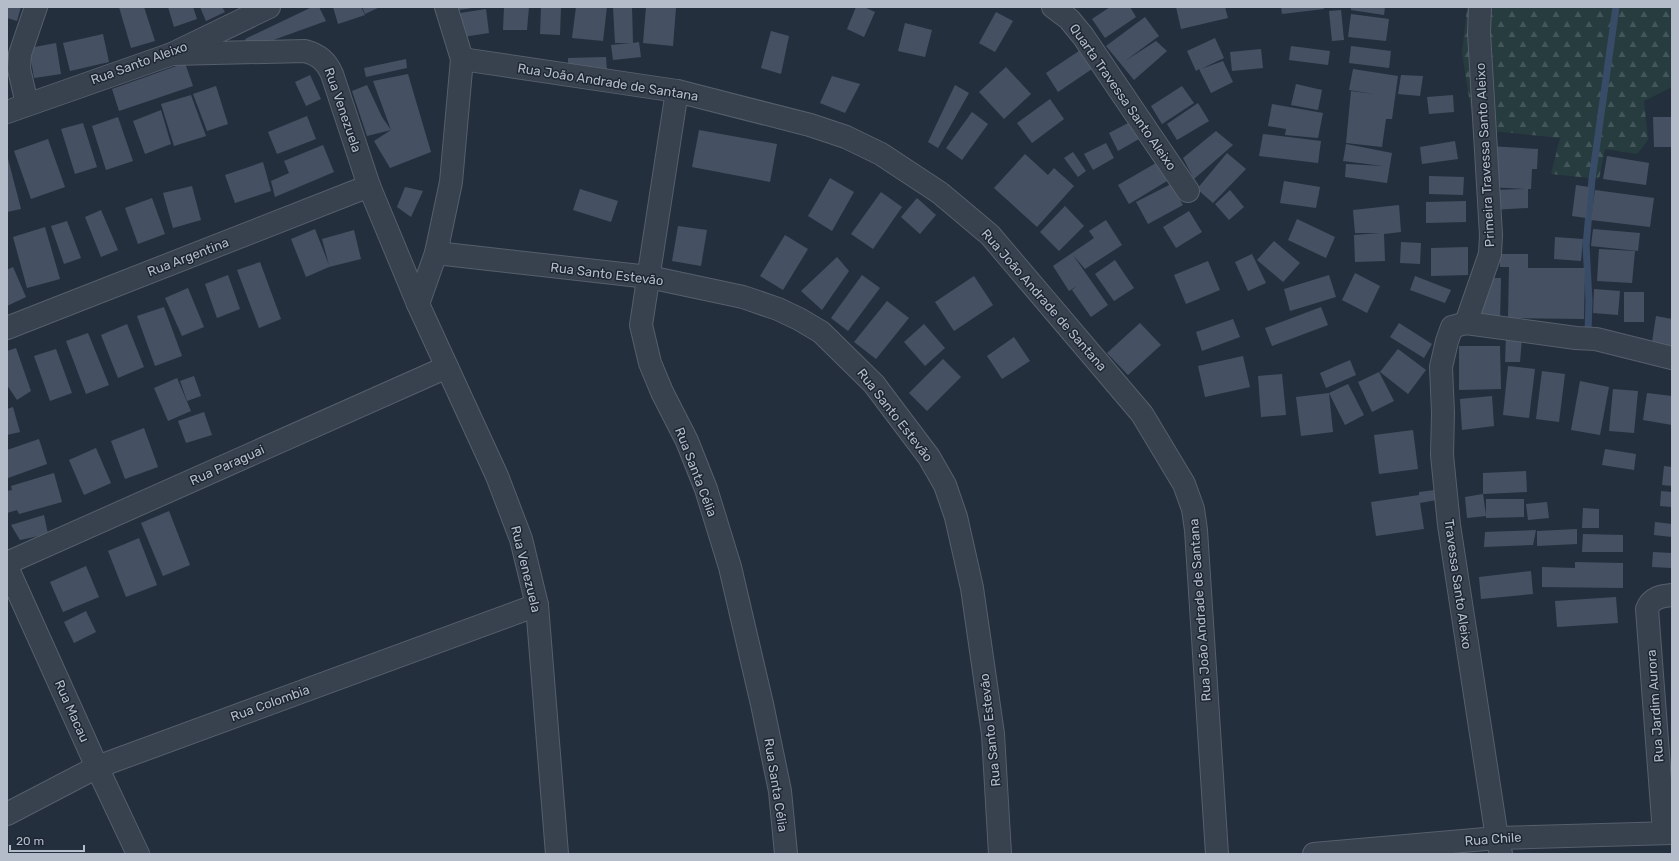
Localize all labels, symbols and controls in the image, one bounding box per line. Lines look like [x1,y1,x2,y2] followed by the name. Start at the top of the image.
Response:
[1067,21,1179,173] street label: Quarta Travessa Santo Aleixo
[89,39,189,87] street label: Rua Santo Aleixo
[516,60,700,104] street label: Rua João Andrade de Santana
[1473,62,1497,248] street label: Primeira Travessa Santo Aleixo
[321,66,365,154] street label: Rua Venezuela
[978,226,1110,374] street label: Rua João Andrade de Santana
[145,235,231,280] street label: Rua Argentina
[550,260,664,288] street label: Rua Santo Estevão
[854,366,936,464] street label: Rua Santo Estevão
[672,425,720,519] street label: Rua Santa Célia
[187,442,267,489] street label: Rua Paraguai
[1186,518,1214,702] street label: Rua João Andrade de Santana
[1441,518,1475,650] street label: Travessa Santo Aleixo
[508,524,544,614] street label: Rua Venezuela
[1644,649,1666,763] street label: Rua Jardim Aurora
[977,673,1003,787] street label: Rua Santo Estevão
[52,678,92,744] street label: Rua Macau
[228,682,312,724] street label: Rua Colombia
[761,737,791,833] street label: Rua Santa Célia
[10,827,84,853] scale bar
[1464,830,1522,848] street label: Rua Chile
[16,834,44,848] text: 20 m

